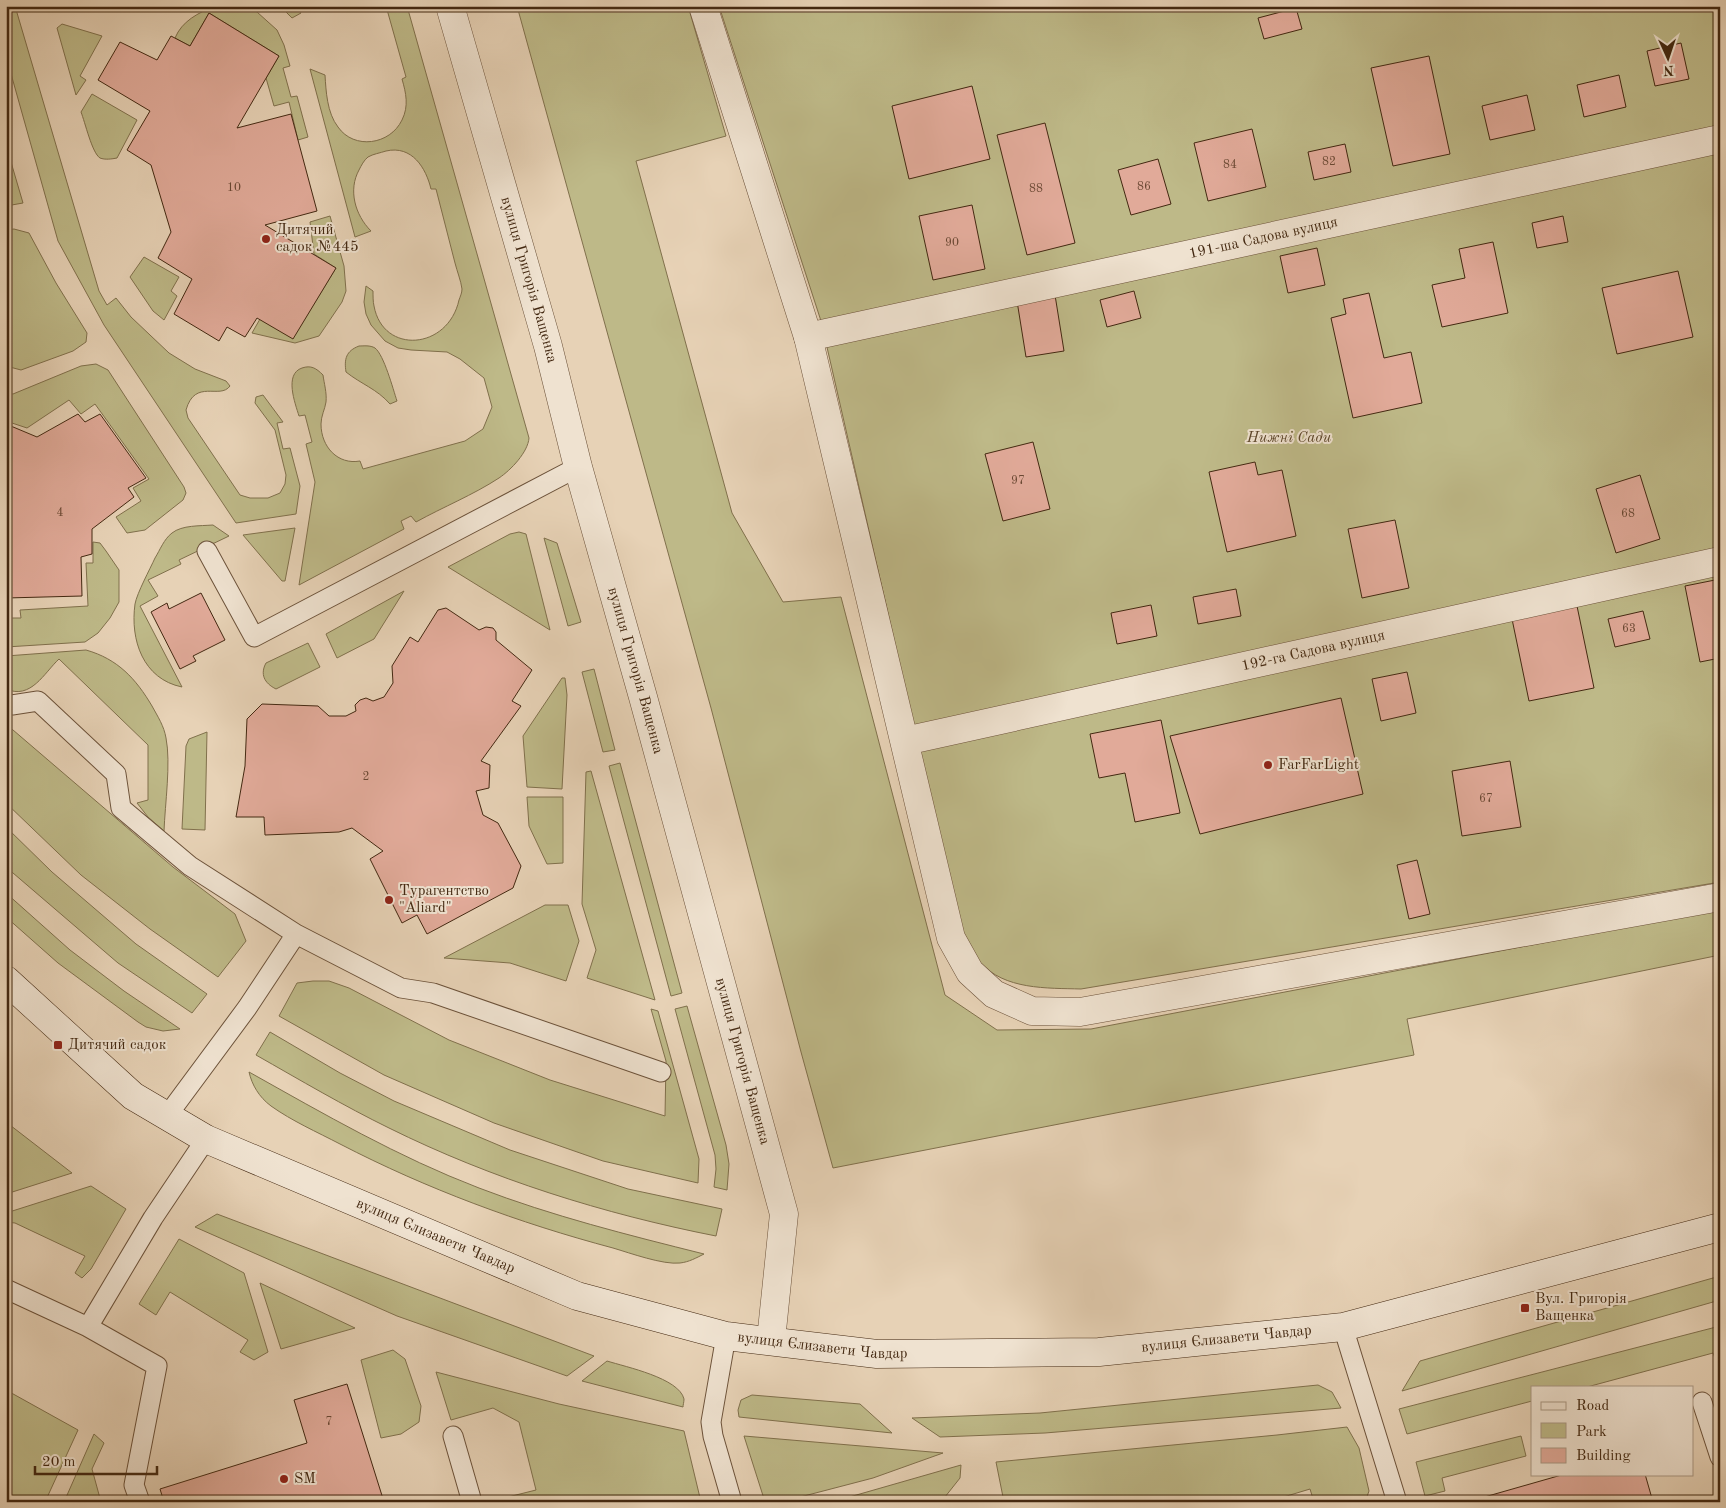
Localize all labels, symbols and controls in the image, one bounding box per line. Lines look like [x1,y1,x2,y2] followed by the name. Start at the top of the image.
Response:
[1644,32,1694,82] north arrow
[1663,63,1674,77] text: N
[1322,156,1336,168] house number: 82
[1223,159,1237,171] house number: 84
[1137,181,1151,193] house number: 86
[227,182,241,194] house number: 10
[1029,183,1043,195] house number: 88
[498,195,560,365] street label: вулиця Григорія Ващенка
[1188,215,1339,262] street label: 191-ша Садова вулиця
[276,223,359,255] place label: Дитячий садок №445
[260,233,272,245] marker: Дитячий садок №445
[945,237,959,249] house number: 90
[1246,431,1332,446] park label: Нижні Сади
[1011,475,1025,487] house number: 97
[57,507,64,519] house number: 4
[1621,508,1635,520] house number: 68
[605,586,666,756] street label: вулиця Григорія Ващенка
[1622,623,1636,635] house number: 63
[1240,628,1386,674] street label: 192-га Садова вулиця
[1278,758,1359,773] place label: FarFarLight
[1262,759,1274,771] marker: FarFarLight
[363,771,369,783] house number: 2
[1479,793,1493,805] house number: 67
[399,884,489,916] place label: Турагентство "Aliard"
[383,894,395,906] marker: Турагентство "Aliard"
[712,976,772,1147] street label: вулиця Григорія Ващенка
[68,1038,167,1053] place label: Дитячий садок
[52,1039,64,1051] marker: Дитячий садок
[354,1196,517,1276] street label: вулиця Єлизавети Чавдар
[1535,1292,1627,1324] place label: Вул. Григорія Ващенка
[1519,1302,1531,1314] marker: Вул. Григорія Ващенка
[1141,1323,1312,1355] street label: вулиця Єлизавети Чавдар
[737,1330,908,1362] street label: вулиця Єлизавети Чавдар
[1531,1386,1694,1476] legend
[1576,1399,1610,1414] text: Road
[326,1416,332,1428] house number: 7
[1576,1425,1607,1440] text: Park
[35,1443,158,1475] scale bar
[1576,1449,1631,1464] text: Building
[42,1455,76,1470] text: 20 m
[294,1472,316,1487] place label: SM
[278,1473,290,1485] marker: SM

